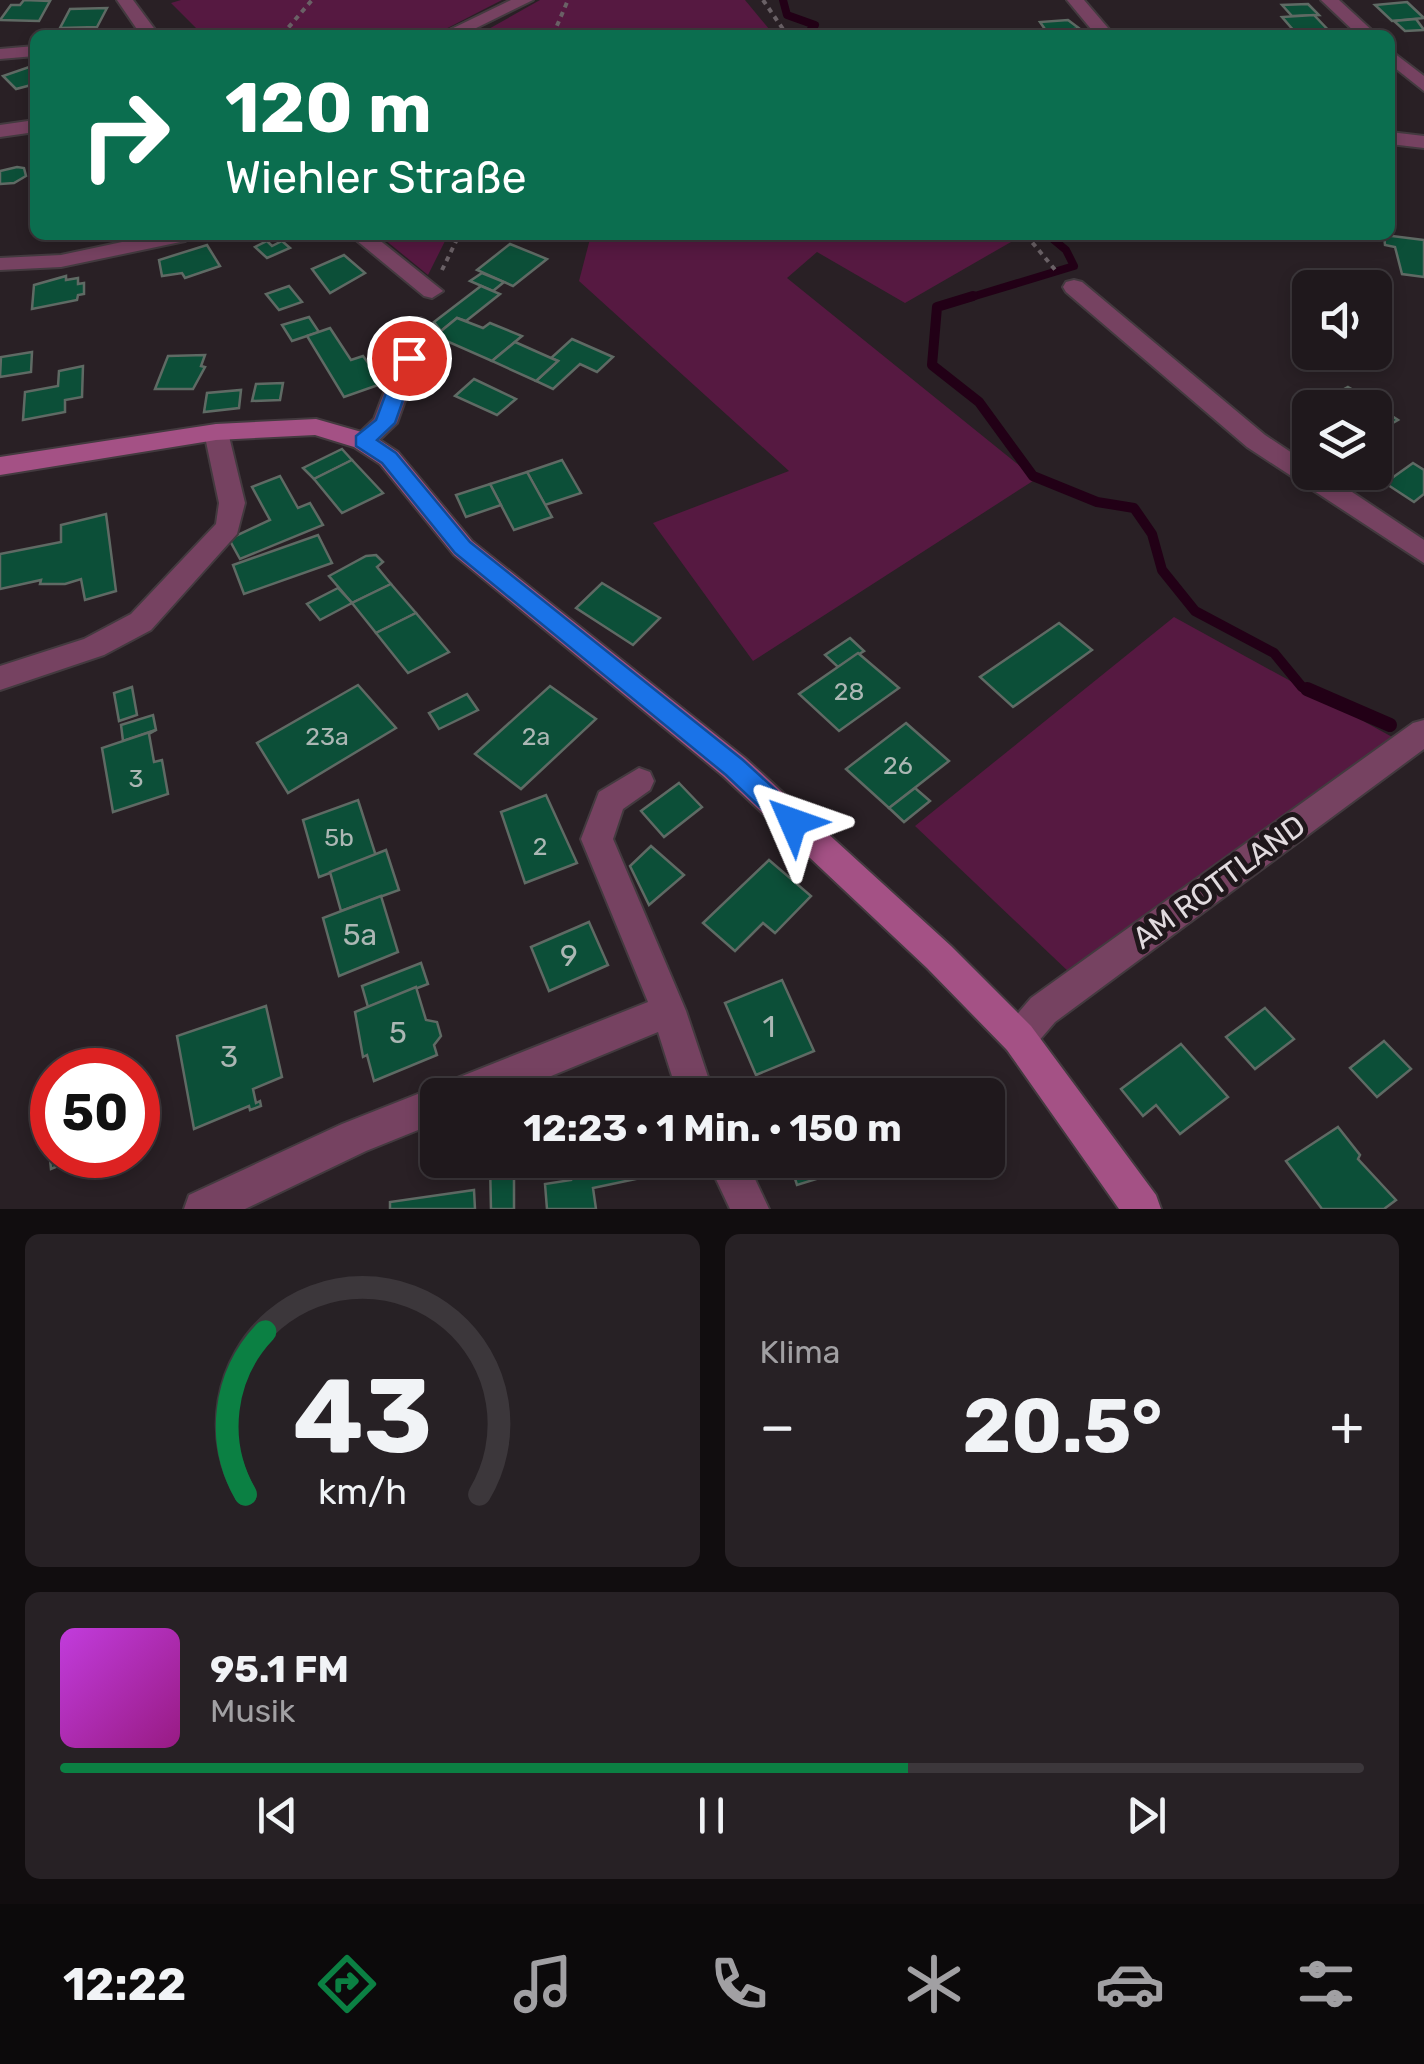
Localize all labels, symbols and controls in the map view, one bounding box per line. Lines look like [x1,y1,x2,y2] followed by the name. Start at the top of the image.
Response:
[225,67,432,150] text: 120 m
[60,70,190,200] icon: right
[225,151,527,204] text: Wiehler Straße
[1292,270,1392,490] map controls
[1292,270,1392,370] button: sound
[367,316,452,401] pin
[382,331,437,386] icon: arrive
[1292,390,1392,490] button: layers
[834,677,864,706] house number: 28
[305,722,349,751] house number: 23a
[522,722,550,751] house number: 2a
[883,751,913,780] house number: 26
[128,764,144,793] house number: 3
[741,770,845,874] position arrow
[1126,807,1312,957] street label: AM ROTTLAND
[324,823,354,852] house number: 5b
[533,832,547,861] house number: 2
[343,917,377,953] house number: 5a
[560,938,578,974] house number: 9
[763,1009,775,1045] house number: 1
[389,1015,407,1051] house number: 5
[220,1039,238,1075] house number: 3
[30,1048,160,1178] speed limit sign: 50
[523,1105,902,1151] text: 12:23 · 1 Min. · 150 m
[760,1333,840,1371] text: Klima
[292,1355,432,1478] text: 43
[963,1382,1162,1471] text: 20.5°
[760,1394,795,1459] text: −
[1330,1394,1364,1459] text: +
[318,1471,407,1513] text: km/h
[210,1646,349,1692] text: 95.1 FM
[210,1692,295,1730] text: Musik
[250,1788,305,1843] icon: previous
[684,1788,739,1843] icon: pause
[1119,1788,1174,1843] icon: next
[312,1949,382,2019] icon: directions
[508,1949,578,2019] icon: music
[704,1949,774,2019] icon: phone
[899,1949,969,2019] icon: climate
[1095,1949,1165,2019] icon: car
[1291,1949,1361,2019] icon: filters
[63,1958,186,2011] text: 12:22

